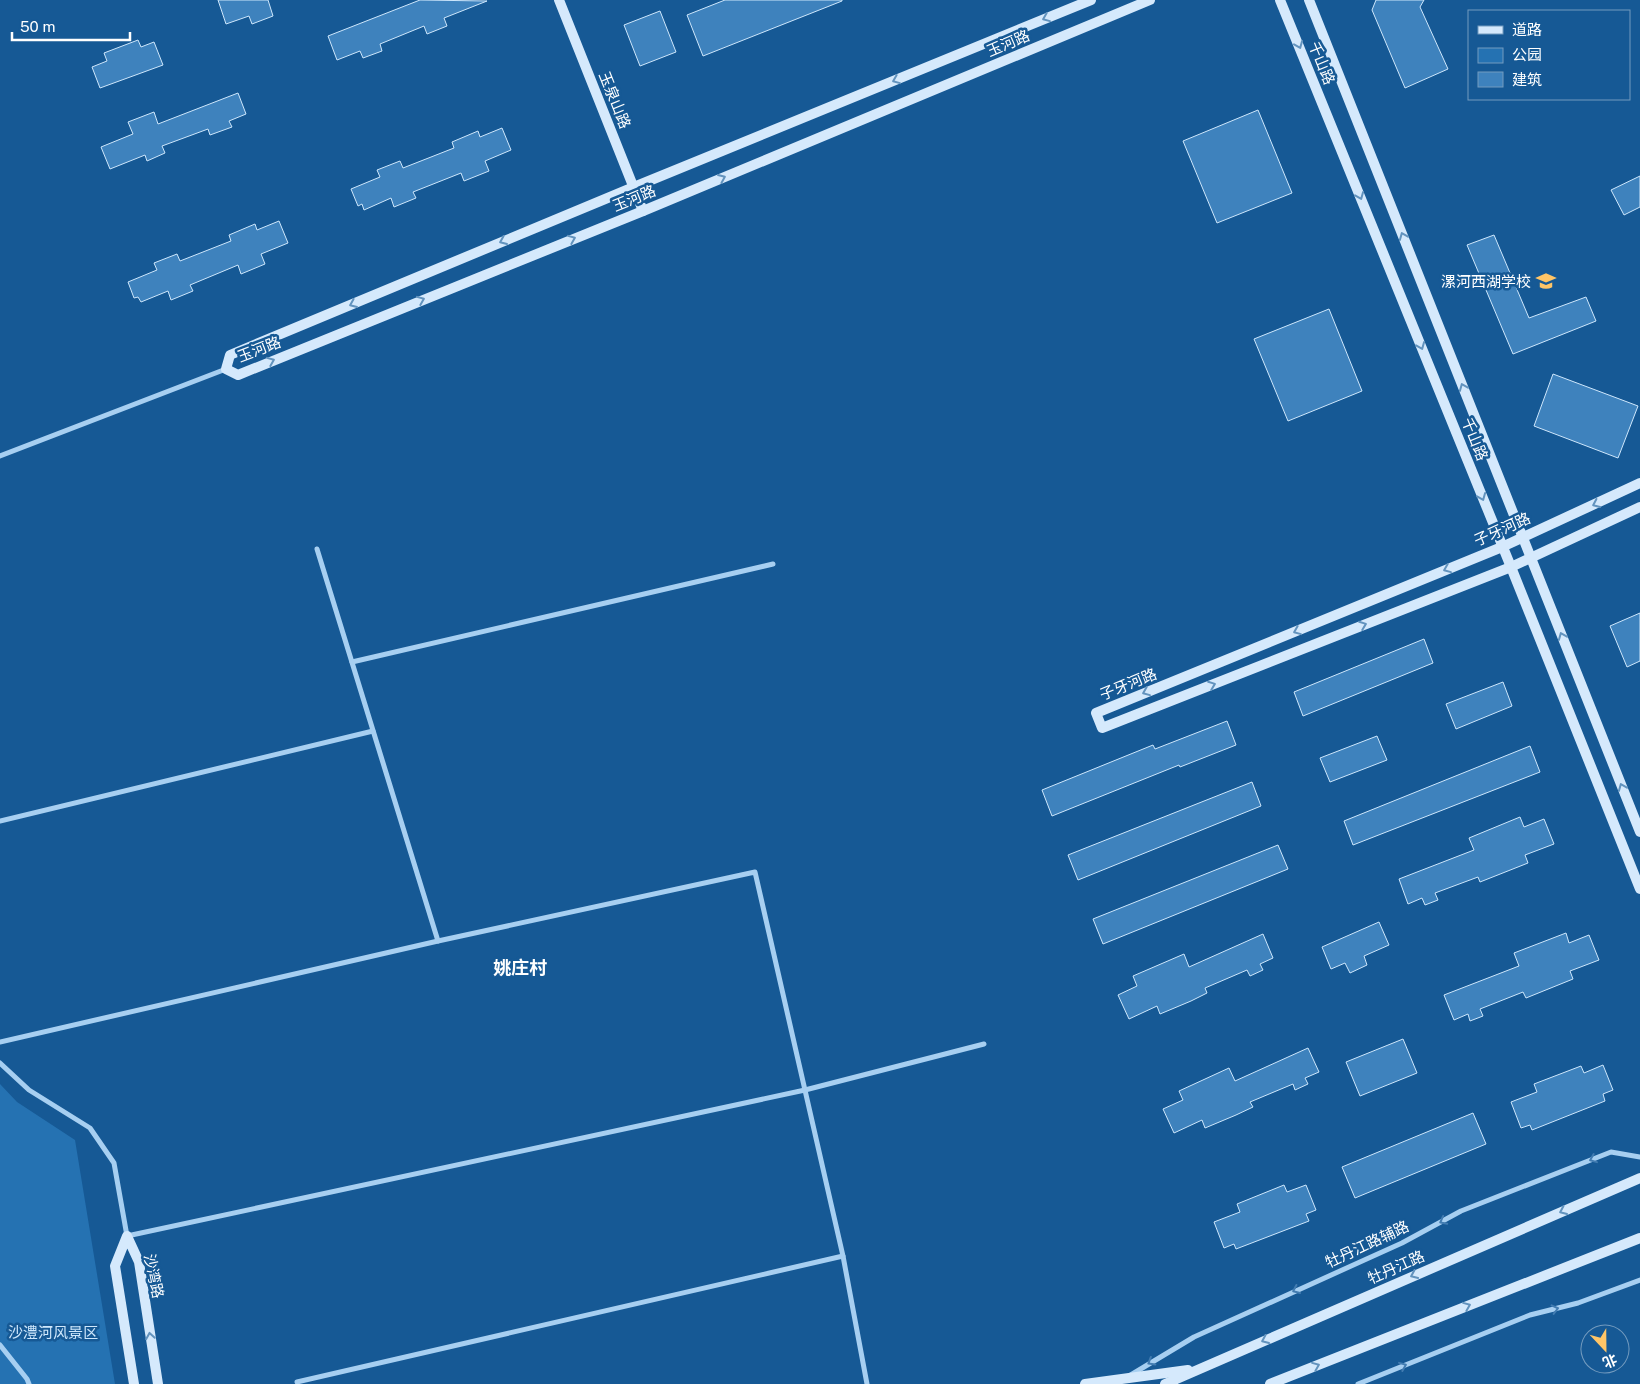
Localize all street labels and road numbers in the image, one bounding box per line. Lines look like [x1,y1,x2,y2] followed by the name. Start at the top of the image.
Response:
[984,26,1032,60] street label: 玉河路
[1306,39,1338,87] street label: 千山路
[596,69,634,131] street label: 玉泉山路
[610,182,658,214] street label: 玉河路
[235,333,283,365] street label: 玉河路
[1459,415,1491,463] street label: 千山路
[1471,509,1533,549] street label: 子牙河路
[1097,665,1159,703] street label: 子牙河路
[1322,1217,1412,1271] street label: 牡丹江路辅路
[1365,1247,1427,1287] street label: 牡丹江路
[141,1252,167,1300] street label: 沙湾路

